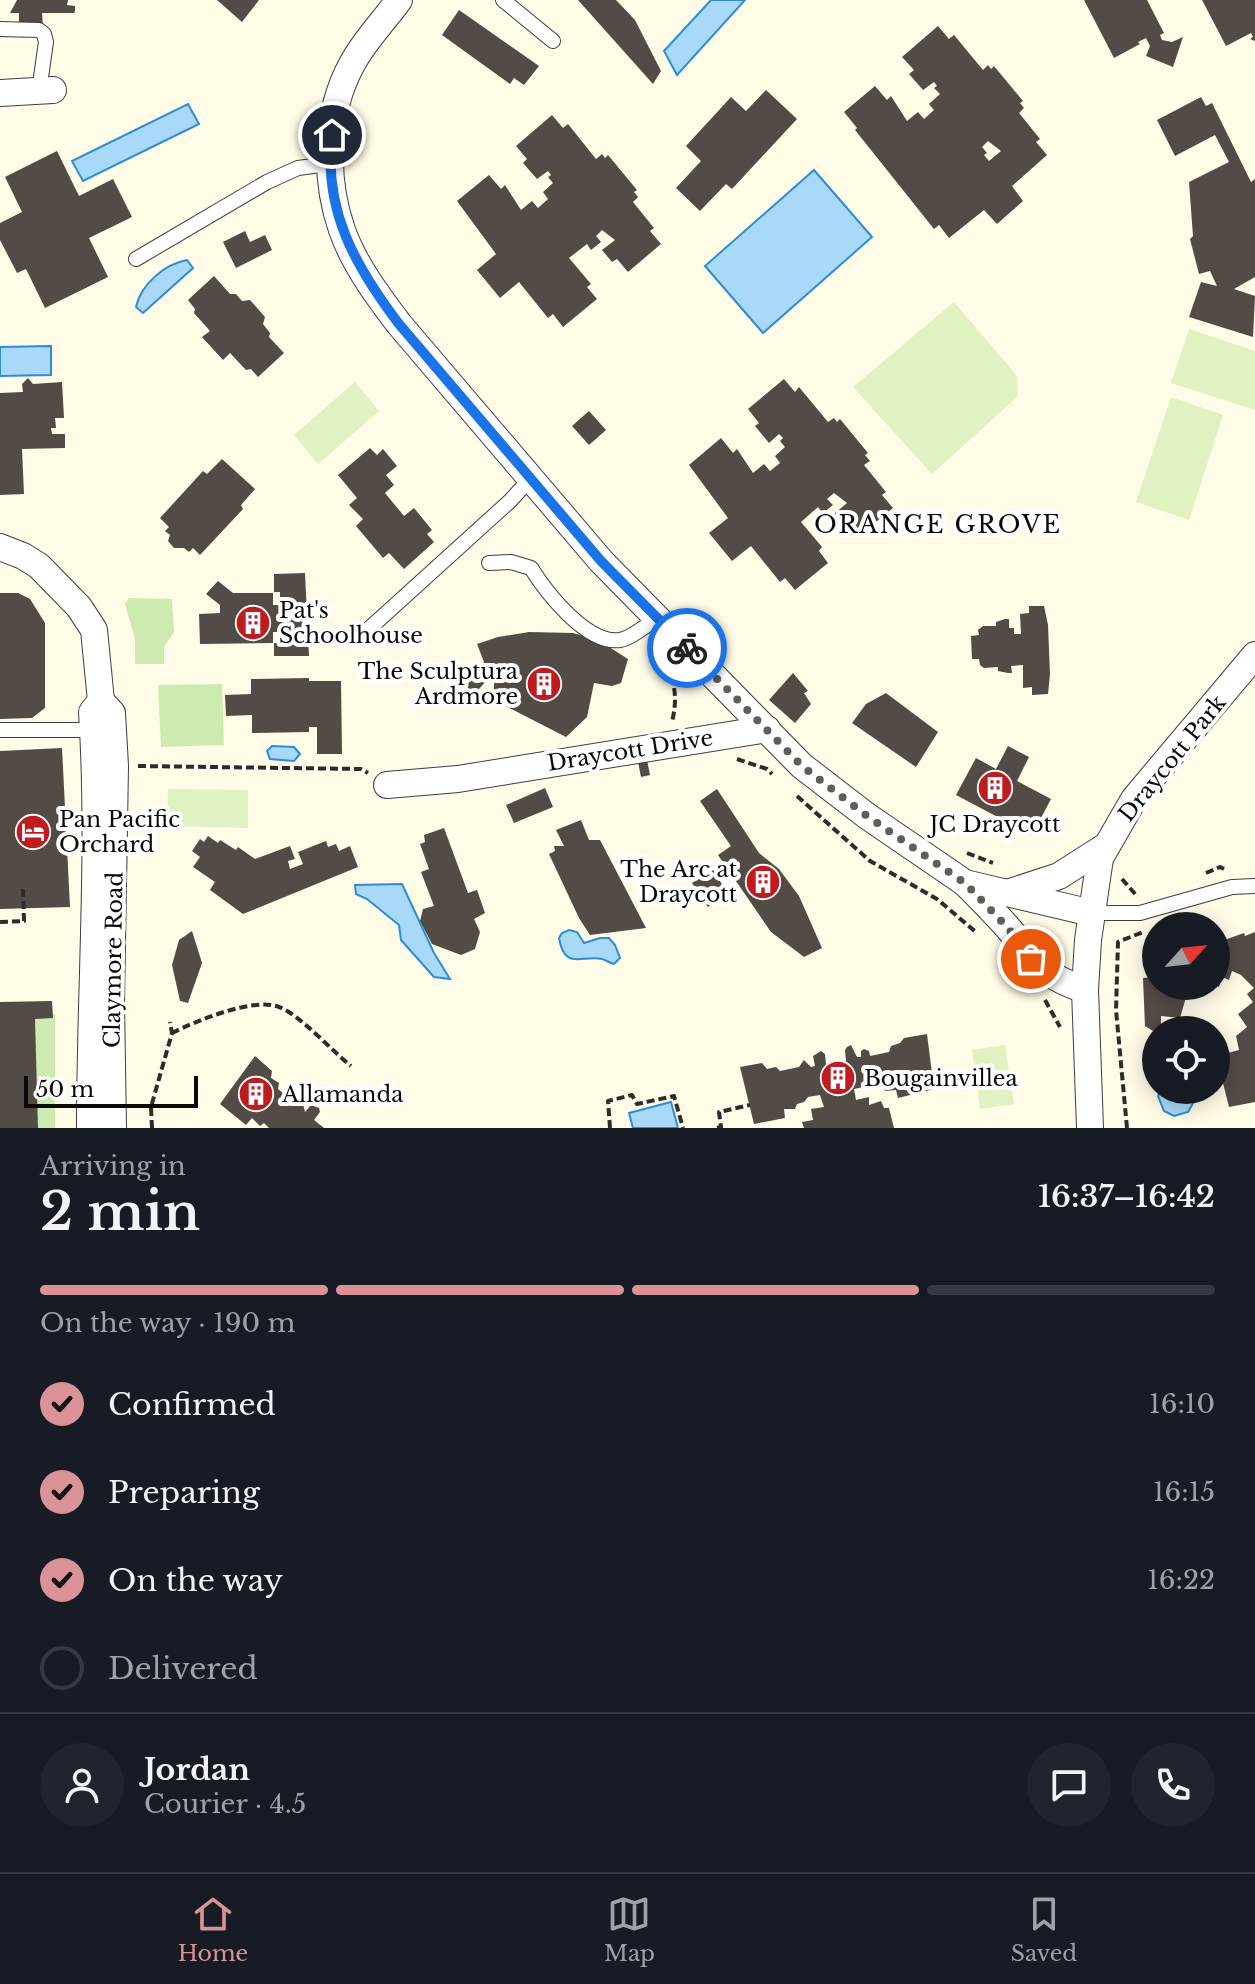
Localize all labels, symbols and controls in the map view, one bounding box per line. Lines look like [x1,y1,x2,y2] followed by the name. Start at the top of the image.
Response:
[298,101,366,169] pin
[310,113,354,157] icon: home
[814,510,1062,539] district label: ORANGE GROVE
[279,597,423,649] place label: Pat's Schoolhouse
[234,604,272,642] building icon: Pat's Schoolhouse
[647,608,727,688] courier
[665,626,709,670] icon: bike
[358,658,519,710] place label: The Sculptura Ardmore
[525,665,563,703] building icon: The Sculptura Ardmore
[1113,689,1232,827] street label: Draycott Park
[545,724,715,777] street label: Draycott Drive
[976,769,1014,807] building icon: JC Draycott
[59,806,180,858] place label: Pan Pacific Orchard
[927,811,1061,838] place label: JC Draycott
[14,813,52,851] hotel icon: Pan Pacific Orchard
[620,856,738,908] place label: The Arc at Draycott
[744,863,782,901] building icon: The Arc at Draycott
[98,871,129,1048] street label: Claymore Road
[1142,912,1230,1000] north arrow
[1142,912,1230,1104] map controls
[997,925,1065,993] pin
[1009,937,1053,981] icon: bag
[1142,1016,1230,1104] button: locate
[819,1059,857,1097] building icon: Bougainvillea
[864,1065,1018,1092] place label: Bougainvillea
[24,1072,198,1108] scale bar
[237,1075,275,1113] building icon: Allamanda
[36,1076,94,1103] text: 50 m
[281,1081,404,1108] place label: Allamanda
[40,1150,186,1182] text: Arriving in
[1038,1178,1215,1215] text: 16:37–16:42
[40,1180,200,1244] text: 2 min
[40,1307,295,1339] text: On the way · 190 m
[40,1382,84,1426] icon: check
[108,1386,276,1423] text: Confirmed
[1149,1388,1215,1420] text: 16:10
[40,1470,84,1514] icon: check
[108,1474,260,1511] text: Preparing
[1153,1476,1215,1508] text: 16:15
[40,1558,84,1602] icon: check
[108,1562,283,1599] text: On the way
[1147,1564,1215,1596] text: 16:22
[108,1650,258,1687] text: Delivered
[40,1743,124,1827] button: person
[1027,1743,1111,1827] button: chat
[1131,1743,1215,1827] button: phone
[144,1751,250,1788] text: Jordan
[144,1788,306,1820] text: Courier · 4.5
[178,1892,248,1967] tab: Home
[604,1892,655,1967] tab: Map
[1011,1892,1077,1967] tab: Saved

